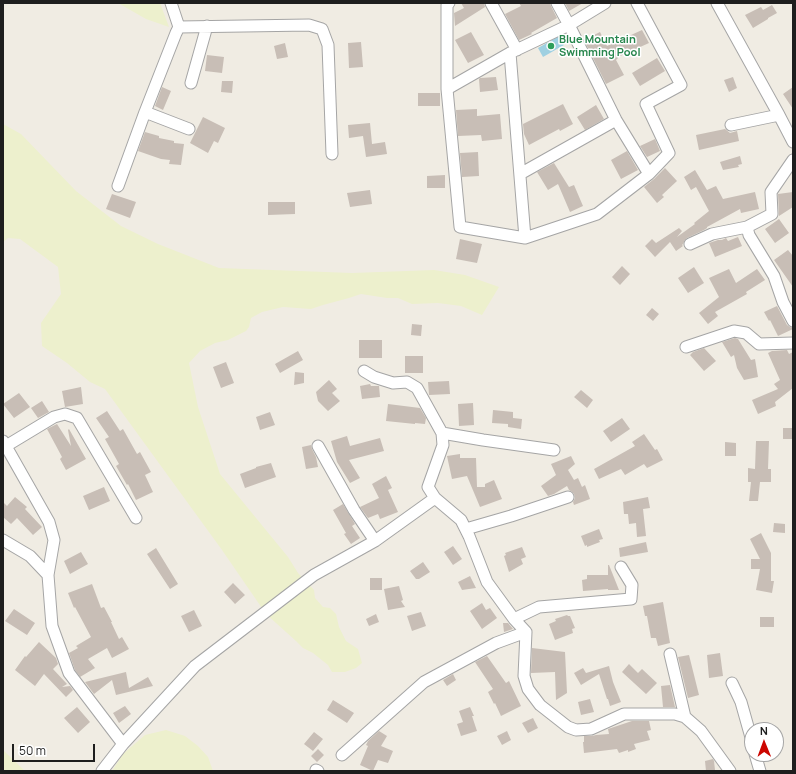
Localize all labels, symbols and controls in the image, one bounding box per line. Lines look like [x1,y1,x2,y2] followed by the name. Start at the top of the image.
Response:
[559,33,640,59] place label: Blue Mountain Swimming Pool
[546,41,556,51] marker: Blue Mountain Swimming Pool
[744,722,784,762] north arrow
[760,723,768,738] text: N
[14,736,97,762] scale bar
[19,742,46,759] text: 50 m

